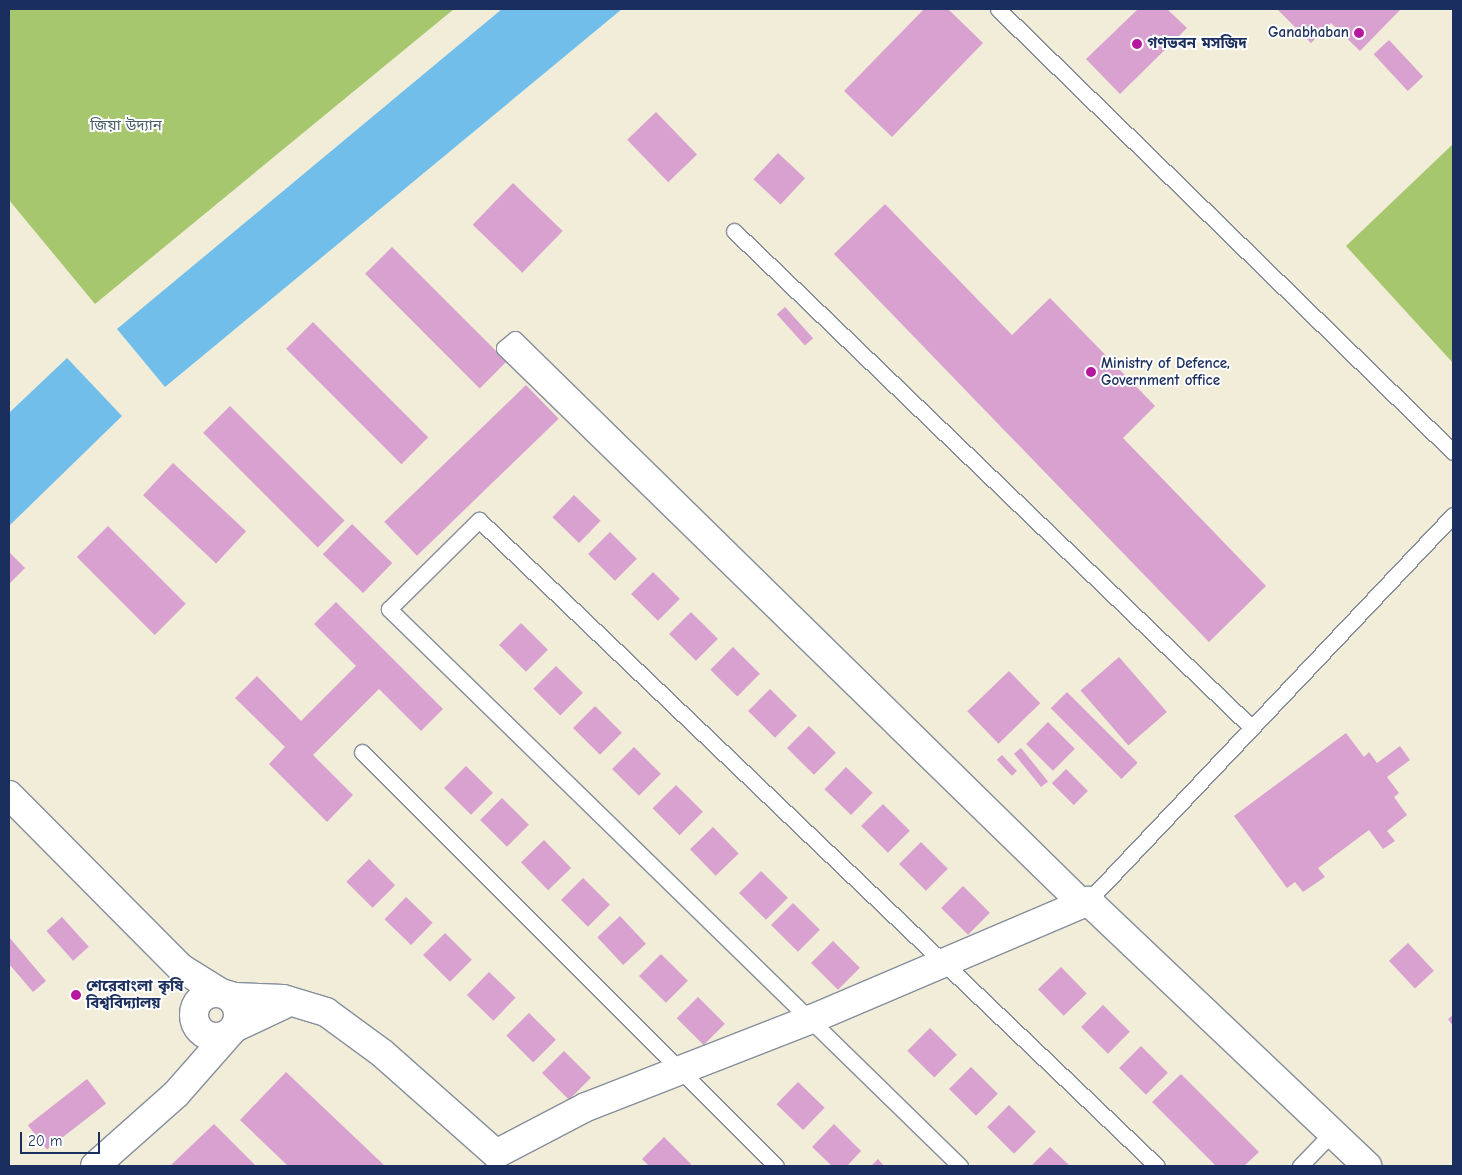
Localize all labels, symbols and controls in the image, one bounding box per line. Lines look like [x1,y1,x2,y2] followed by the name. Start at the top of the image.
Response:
[1268,24,1349,42] place label: Ganabhaban
[1353,27,1365,39] marker: Ganabhaban
[1147,35,1247,53] place label: গণভবন মসজিদ
[1131,38,1143,50] marker: গণভবন মসজিদ
[90,117,162,135] park label: জিয়া উদ্যান
[1101,354,1230,389] place label: Ministry of Defence, Government office
[1085,366,1097,378] marker: Ministry of Defence, Government office
[86,977,184,1012] place label: শেরেবাংলা কৃষি বিশ্ববিদ্যালয়
[70,989,82,1001] marker: শেরেবাংলা কৃষি বিশ্ববিদ্যালয়
[22,1122,102,1154] scale bar
[28,1132,62,1150] text: 20 m

